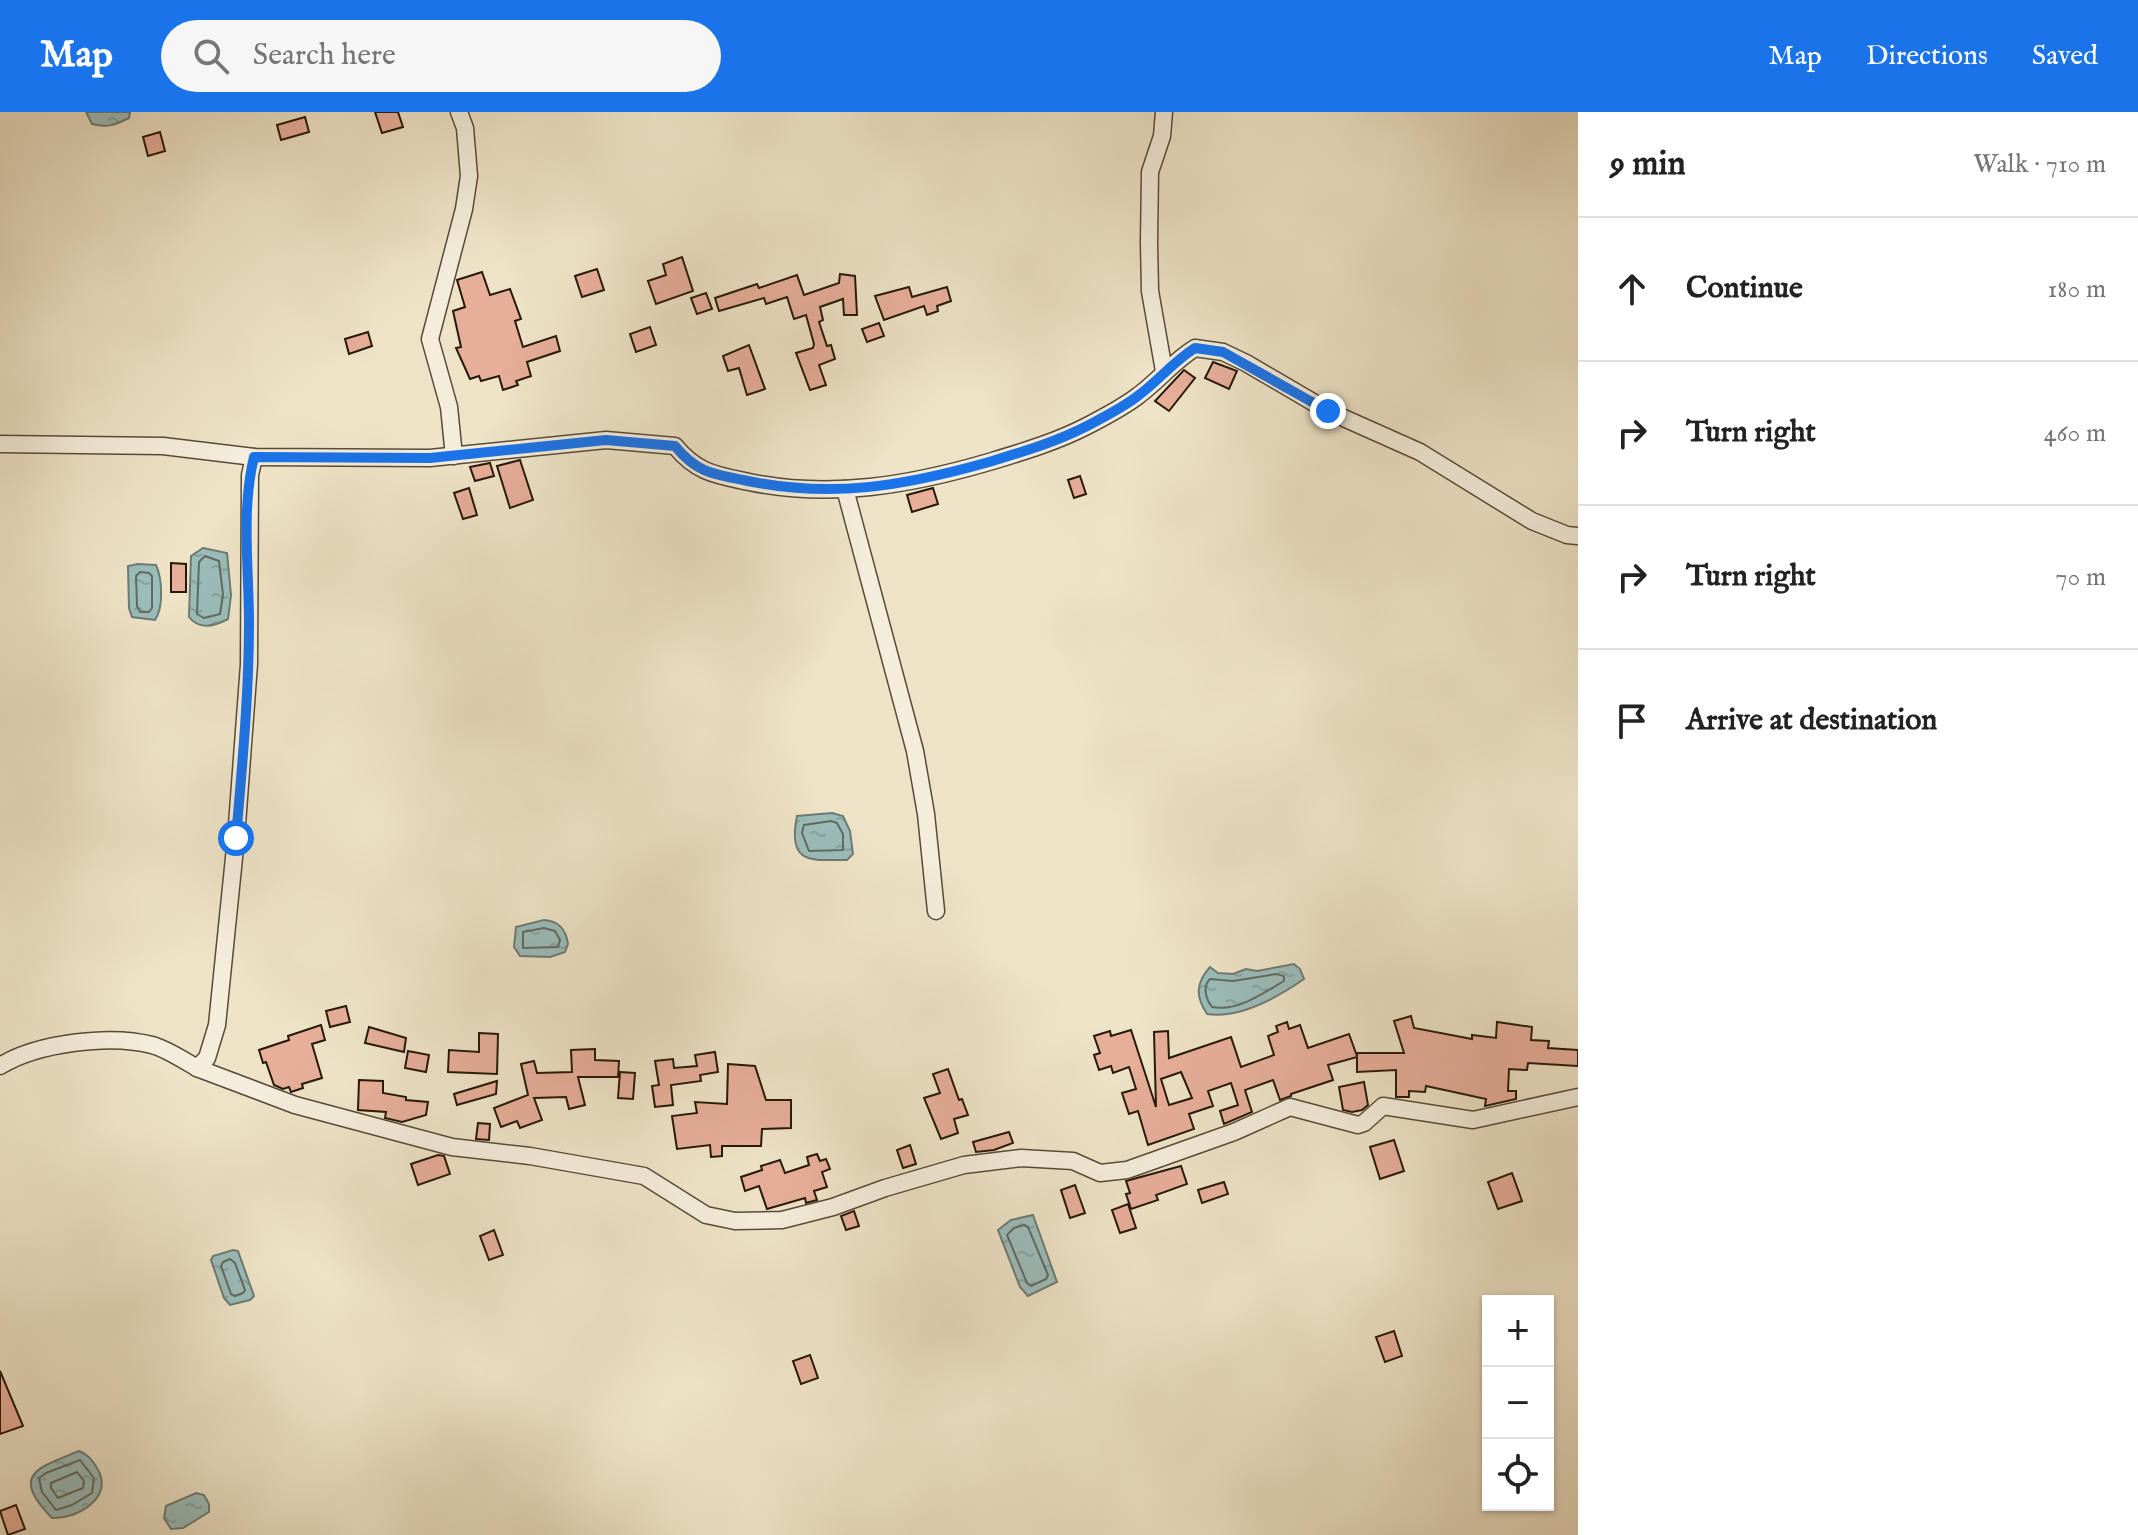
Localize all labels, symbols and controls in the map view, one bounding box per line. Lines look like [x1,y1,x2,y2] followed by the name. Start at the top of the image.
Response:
[161,20,721,92] search box
[40,32,113,80] text: Map
[189,34,233,78] icon: search
[253,37,396,75] text: Search here
[1768,39,1822,74] text: Map
[1866,39,1988,74] text: Directions
[2032,39,2098,74] text: Saved
[1610,143,1686,186] text: 9 min
[1973,148,2106,181] text: Walk · 710 m
[1610,267,1654,311] icon: ahead
[1686,270,1803,308] text: Continue
[2048,273,2106,306] text: 180 m
[1310,393,1346,429] route end
[1610,411,1654,455] icon: right
[1686,414,1816,452] text: Turn right
[2044,417,2106,450] text: 460 m
[1610,555,1654,599] icon: right
[1686,558,1816,596] text: Turn right
[2055,561,2106,594] text: 70 m
[1610,699,1654,743] icon: arrive
[1686,702,1937,740] text: Arrive at destination
[218,820,254,856] route start
[1482,1295,1554,1511] map controls
[1482,1295,1554,1367] button: +
[1482,1367,1554,1439] button: −
[1482,1439,1554,1511] button: locate

